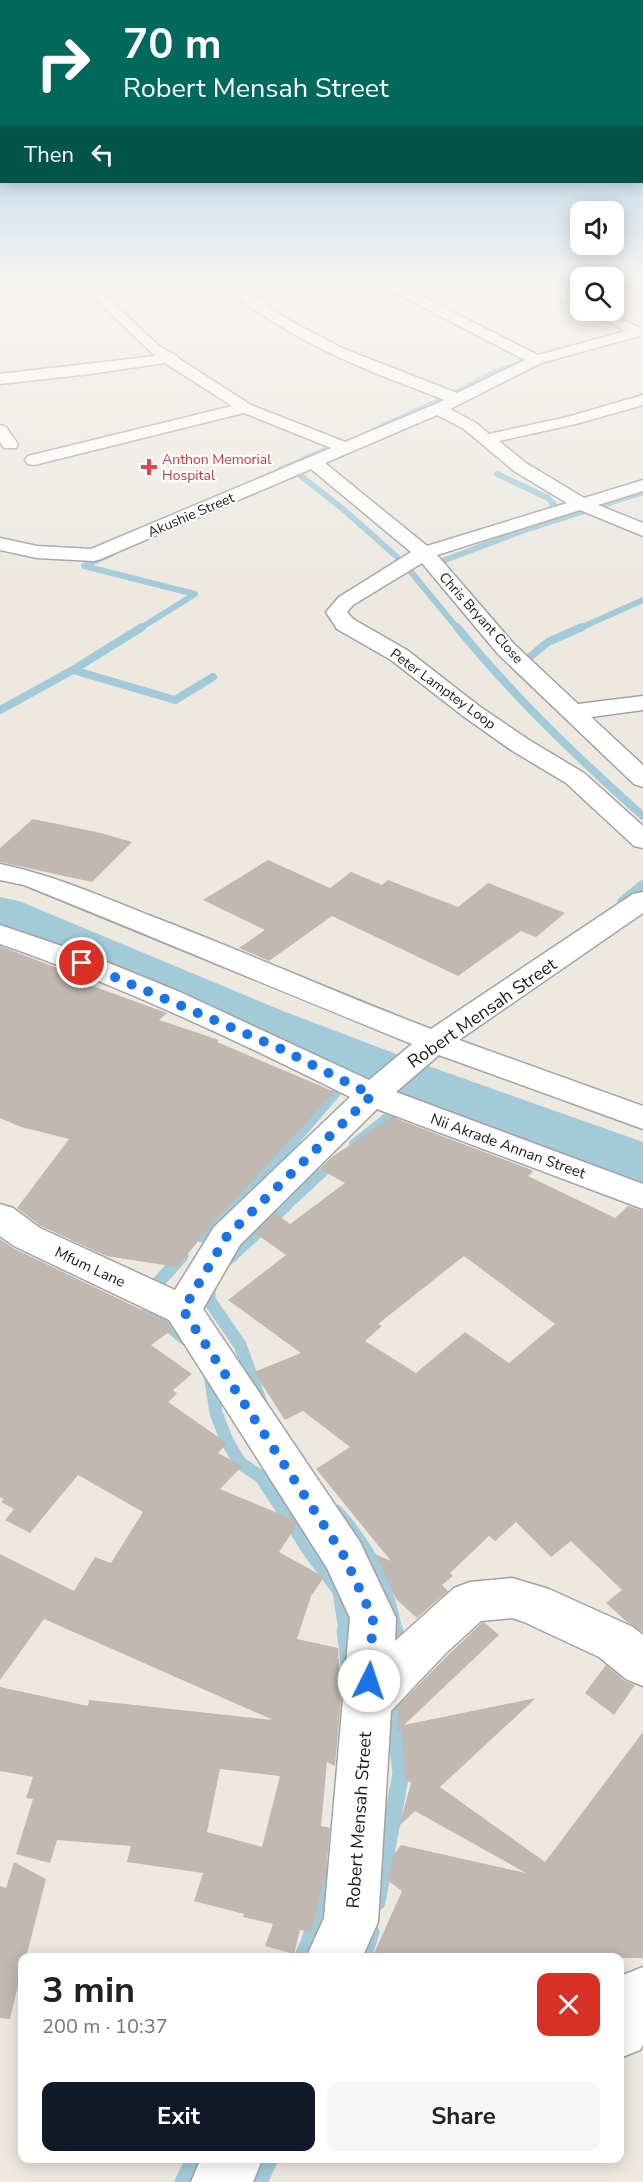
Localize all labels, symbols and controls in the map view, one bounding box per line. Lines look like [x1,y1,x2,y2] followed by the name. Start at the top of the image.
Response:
[123,16,222,73] text: 70 m
[24,24,102,102] icon: right
[123,70,389,107] text: Robert Mensah Street
[86,138,119,171] icon: left
[24,140,74,170] text: Then
[570,201,624,321] map controls
[570,201,624,255] button: sound
[570,267,624,321] button: search
[162,450,272,485] place label: Anthon Memorial Hospital
[140,458,158,476] marker: Anthon Memorial Hospital
[145,488,237,542] street label: Akushie Street
[435,568,527,668] street label: Chris Bryant Close
[386,644,500,734] street label: Peter Lamptey Loop
[56,937,107,988] pin
[65,946,98,979] icon: arrive
[403,952,562,1074] street label: Robert Mensah Street
[428,1109,589,1184] street label: Nii Akrade Annan Street
[52,1242,128,1292] street label: Mfum Lane
[337,1649,401,1713] position arrow
[341,1730,377,1909] street label: Robert Mensah Street
[42,1966,135,2015] text: 3 min
[537,1973,600,2036] button: close
[42,2013,168,2040] text: 200 m · 10:37
[42,2082,315,2151] button: Exit
[327,2082,600,2151] button: Share

